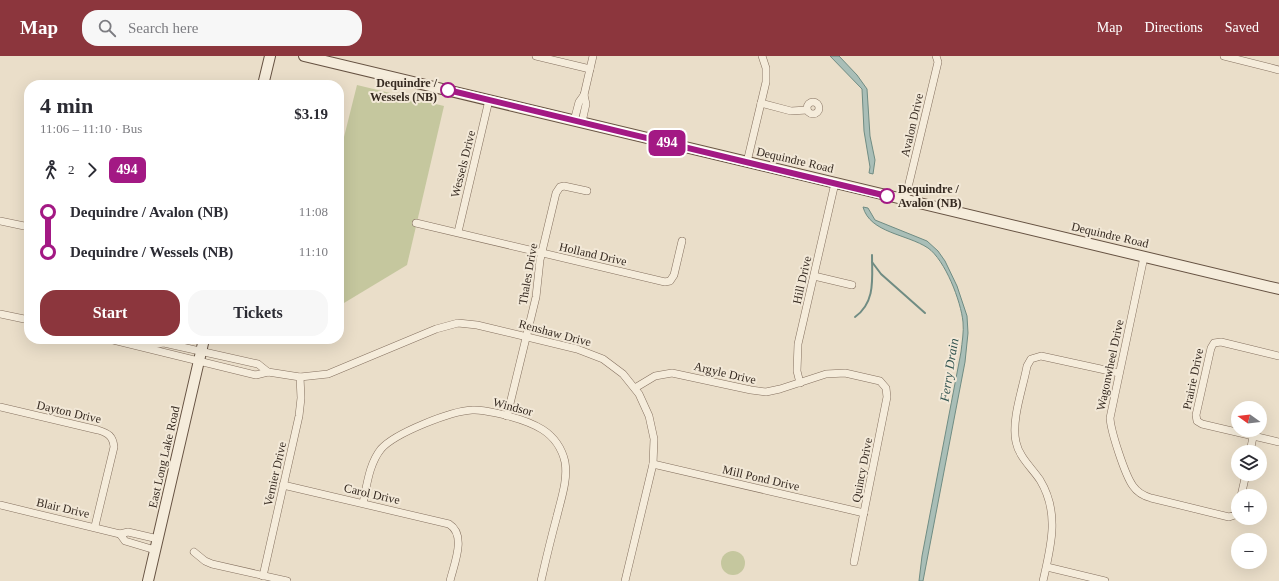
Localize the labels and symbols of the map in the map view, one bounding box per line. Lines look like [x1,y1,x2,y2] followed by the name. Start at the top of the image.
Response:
[370,76,438,104] place label: Dequindre / Wessels (NB)
[440,82,456,98] marker: Dequindre / Wessels (NB)
[898,92,926,158] street label: Avalon Drive
[448,129,478,199] street label: Wessels Drive
[644,130,690,156] line badge: 494
[755,144,835,176] street label: Dequindre Road
[898,182,961,210] place label: Dequindre / Avalon (NB)
[879,188,895,204] marker: Dequindre / Avalon (NB)
[1070,219,1150,251] street label: Dequindre Road
[558,239,628,269] street label: Holland Drive
[516,242,540,306] street label: Thales Drive
[790,255,814,305] street label: Hill Drive
[517,317,593,349] street label: Renshaw Drive
[1094,318,1126,412] street label: Wagonwheel Drive
[936,337,961,404] water label: Ferry Drain
[1180,347,1206,411] street label: Prairie Drive
[693,359,757,387] street label: Argyle Drive
[491,395,535,419] street label: Windsor
[35,398,103,426] street label: Dayton Drive
[1231,401,1267,437] north arrow
[145,405,183,509] street label: East Long Lake Road
[849,436,875,504] street label: Quincy Drive
[261,440,289,508] street label: Vernier Drive
[721,462,801,494] street label: Mill Pond Drive
[343,481,401,507] street label: Carol Drive
[35,495,91,521] street label: Blair Drive

